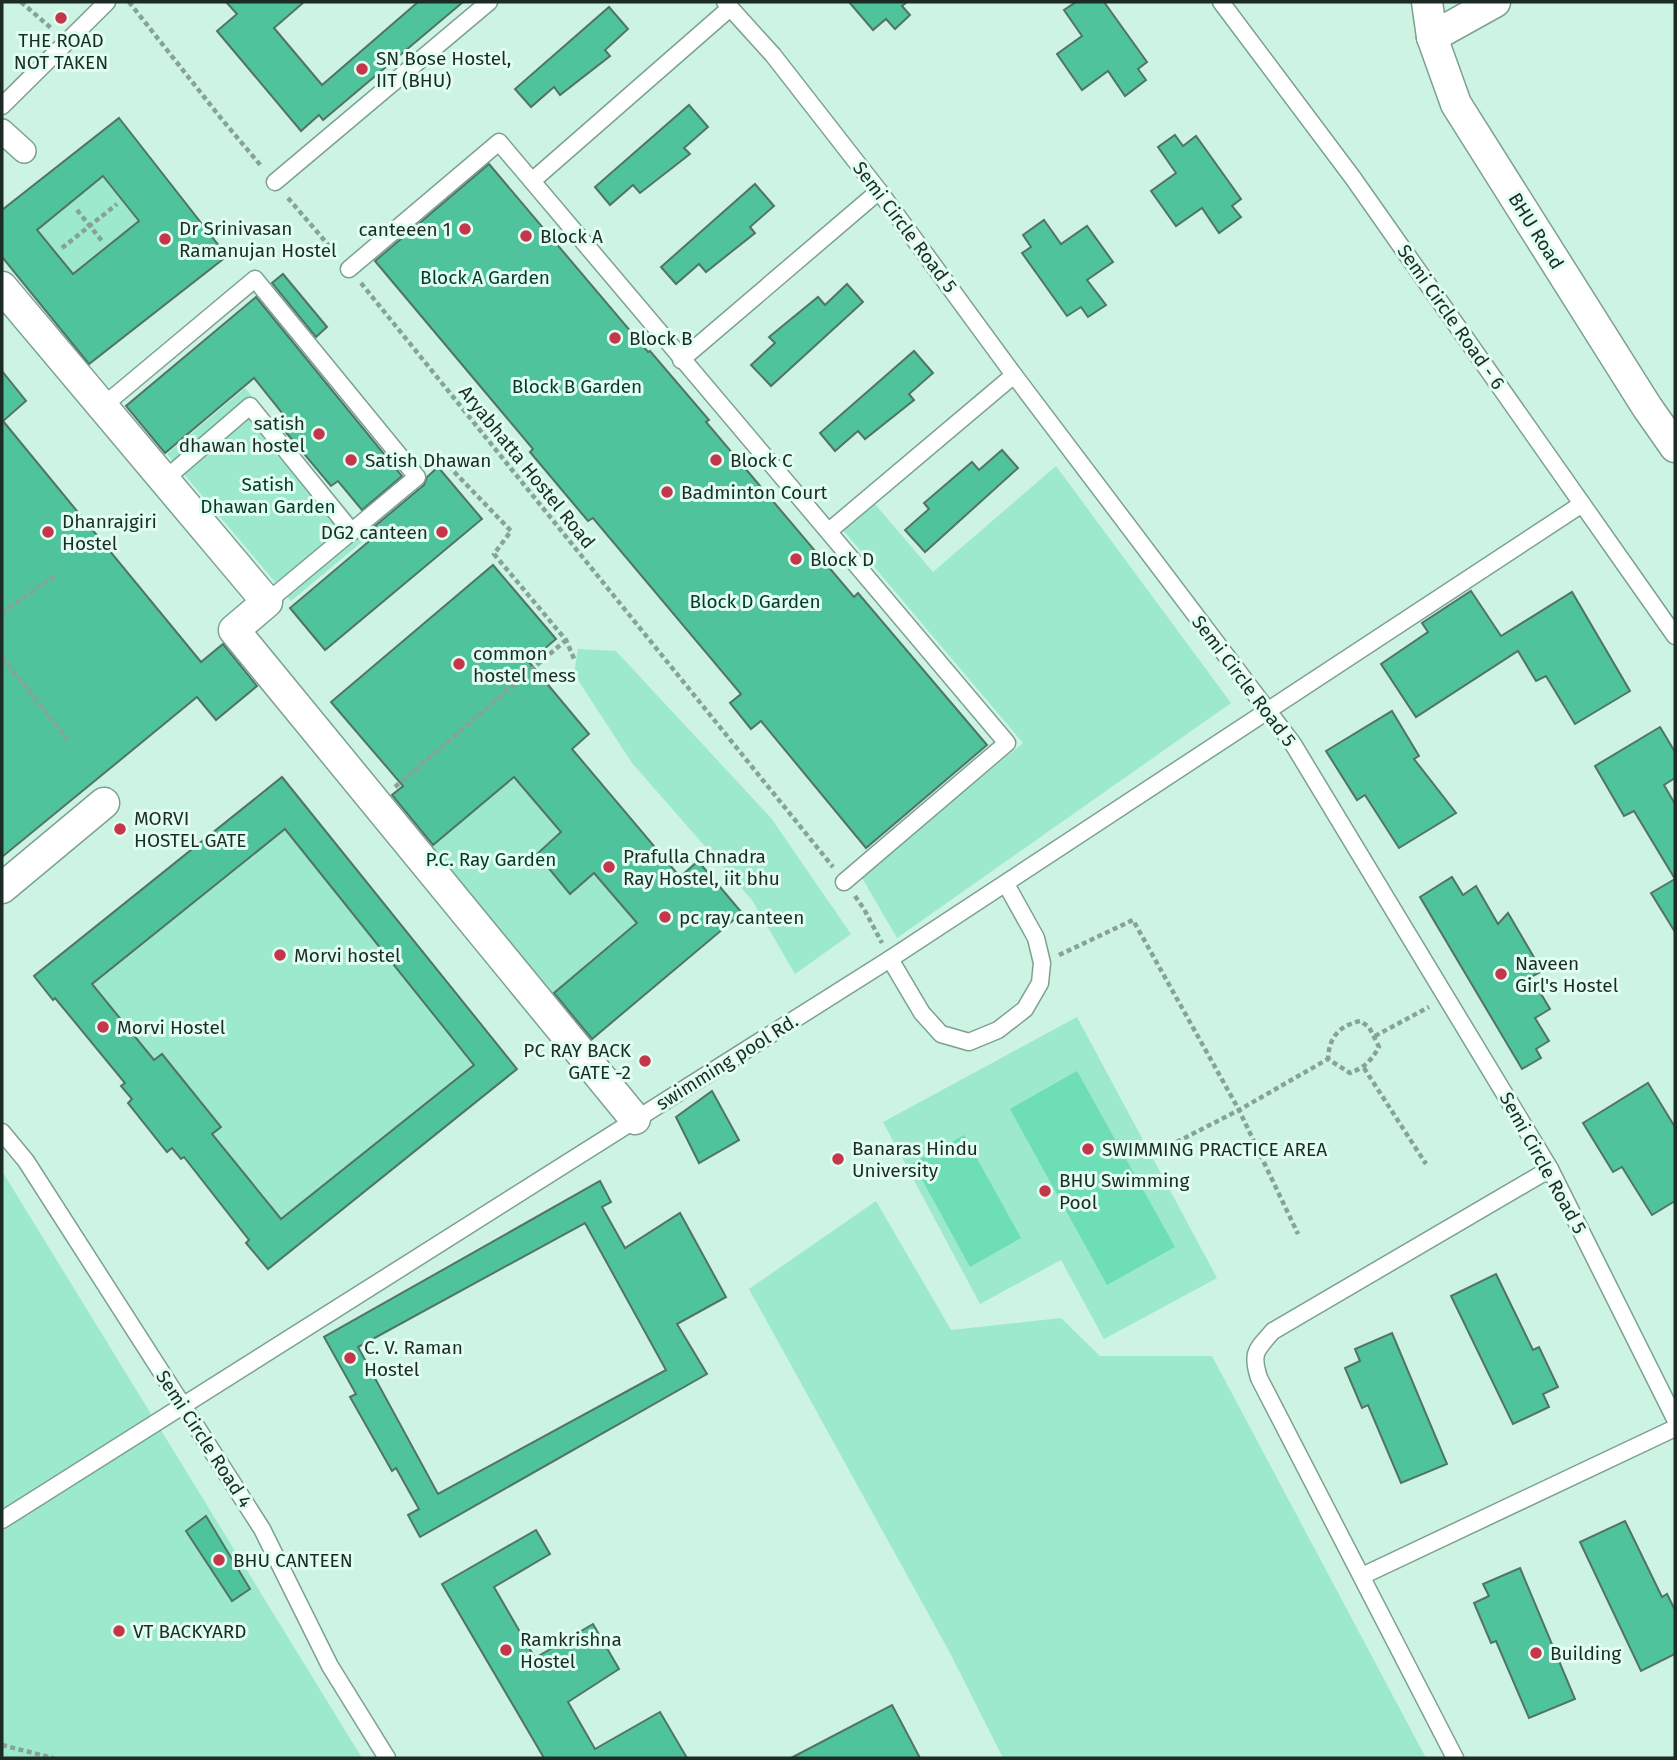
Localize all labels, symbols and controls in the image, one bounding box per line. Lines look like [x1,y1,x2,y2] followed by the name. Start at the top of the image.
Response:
[53,10,69,26] marker: THE ROAD NOT TAKEN
[14,29,108,74] place label: THE ROAD NOT TAKEN
[376,47,511,92] place label: SN Bose Hostel, IIT (BHU)
[354,61,370,77] marker: SN Bose Hostel, IIT (BHU)
[848,157,962,297] street label: Semi Circle Road 5
[1503,188,1569,274] street label: BHU Road
[179,217,337,262] place label: Dr Srinivasan Ramanujan Hostel
[359,218,451,241] place label: canteeen 1
[457,221,473,237] marker: canteeen 1
[540,225,603,248] place label: Block A
[518,228,534,244] marker: Block A
[157,231,173,247] marker: Dr Srinivasan Ramanujan Hostel
[1392,240,1510,394] street label: Semi Circle Road - 6
[420,266,550,289] park label: Block A Garden
[629,327,693,350] place label: Block B
[607,330,623,346] marker: Block B
[512,375,642,398] park label: Block B Garden
[454,381,600,553] street label: Aryabhatta Hostel Road
[179,412,305,457] place label: satish dhawan hostel
[311,426,327,442] marker: satish dhawan hostel
[365,449,491,472] place label: Satish Dhawan
[730,449,793,472] place label: Block C
[343,452,359,468] marker: Satish Dhawan
[708,452,724,468] marker: Block C
[200,473,336,518] park label: Satish Dhawan Garden
[681,481,828,504] place label: Badminton Court
[659,484,675,500] marker: Badminton Court
[62,510,157,555] place label: Dhanrajgiri Hostel
[321,521,428,544] place label: DG2 canteen
[40,524,56,540] marker: Dhanrajgiri Hostel
[434,524,450,540] marker: DG2 canteen
[810,548,874,571] place label: Block D
[788,551,804,567] marker: Block D
[689,590,821,613] park label: Block D Garden
[1187,611,1301,751] street label: Semi Circle Road 5
[473,642,576,687] place label: common hostel mess
[451,656,467,672] marker: common hostel mess
[134,807,246,852] place label: MORVI HOSTEL GATE
[112,821,128,837] marker: MORVI HOSTEL GATE
[623,845,780,890] place label: Prafulla Chnadra Ray Hostel, iit bhu
[426,848,556,871] park label: P.C. Ray Garden
[601,859,617,875] marker: Prafulla Chnadra Ray Hostel, iit bhu
[679,906,804,929] place label: pc ray canteen
[657,909,673,925] marker: pc ray canteen
[294,944,401,967] place label: Morvi hostel
[272,947,288,963] marker: Morvi hostel
[1515,952,1619,997] place label: Naveen Girl's Hostel
[1493,966,1509,982] marker: Naveen Girl's Hostel
[652,1009,802,1115] street label: swimming pool Rd.
[117,1016,226,1039] place label: Morvi Hostel
[95,1019,111,1035] marker: Morvi Hostel
[523,1039,632,1084] place label: PC RAY BACK GATE -2
[637,1053,653,1069] marker: PC RAY BACK GATE -2
[1495,1088,1591,1238] street label: Semi Circle Road 5
[852,1137,978,1182] place label: Banaras Hindu University
[1102,1138,1327,1161] place label: SWIMMING PRACTICE AREA
[1080,1141,1096,1157] marker: SWIMMING PRACTICE AREA
[830,1151,846,1167] marker: Banaras Hindu University
[1059,1169,1189,1214] place label: BHU Swimming Pool
[1037,1183,1053,1199] marker: BHU Swimming Pool
[364,1336,463,1381] place label: C. V. Raman Hostel
[342,1350,358,1366] marker: C. V. Raman Hostel
[151,1366,257,1512] street label: Semi Circle Road 4
[233,1549,353,1572] place label: BHU CANTEEN
[211,1552,227,1568] marker: BHU CANTEEN
[133,1620,247,1643] place label: VT BACKYARD
[111,1623,127,1639] marker: VT BACKYARD
[520,1628,622,1673] place label: Ramkrishna Hostel
[498,1642,514,1658] marker: Ramkrishna Hostel
[1550,1642,1621,1665] place label: Building
[1528,1645,1544,1661] marker: Building

